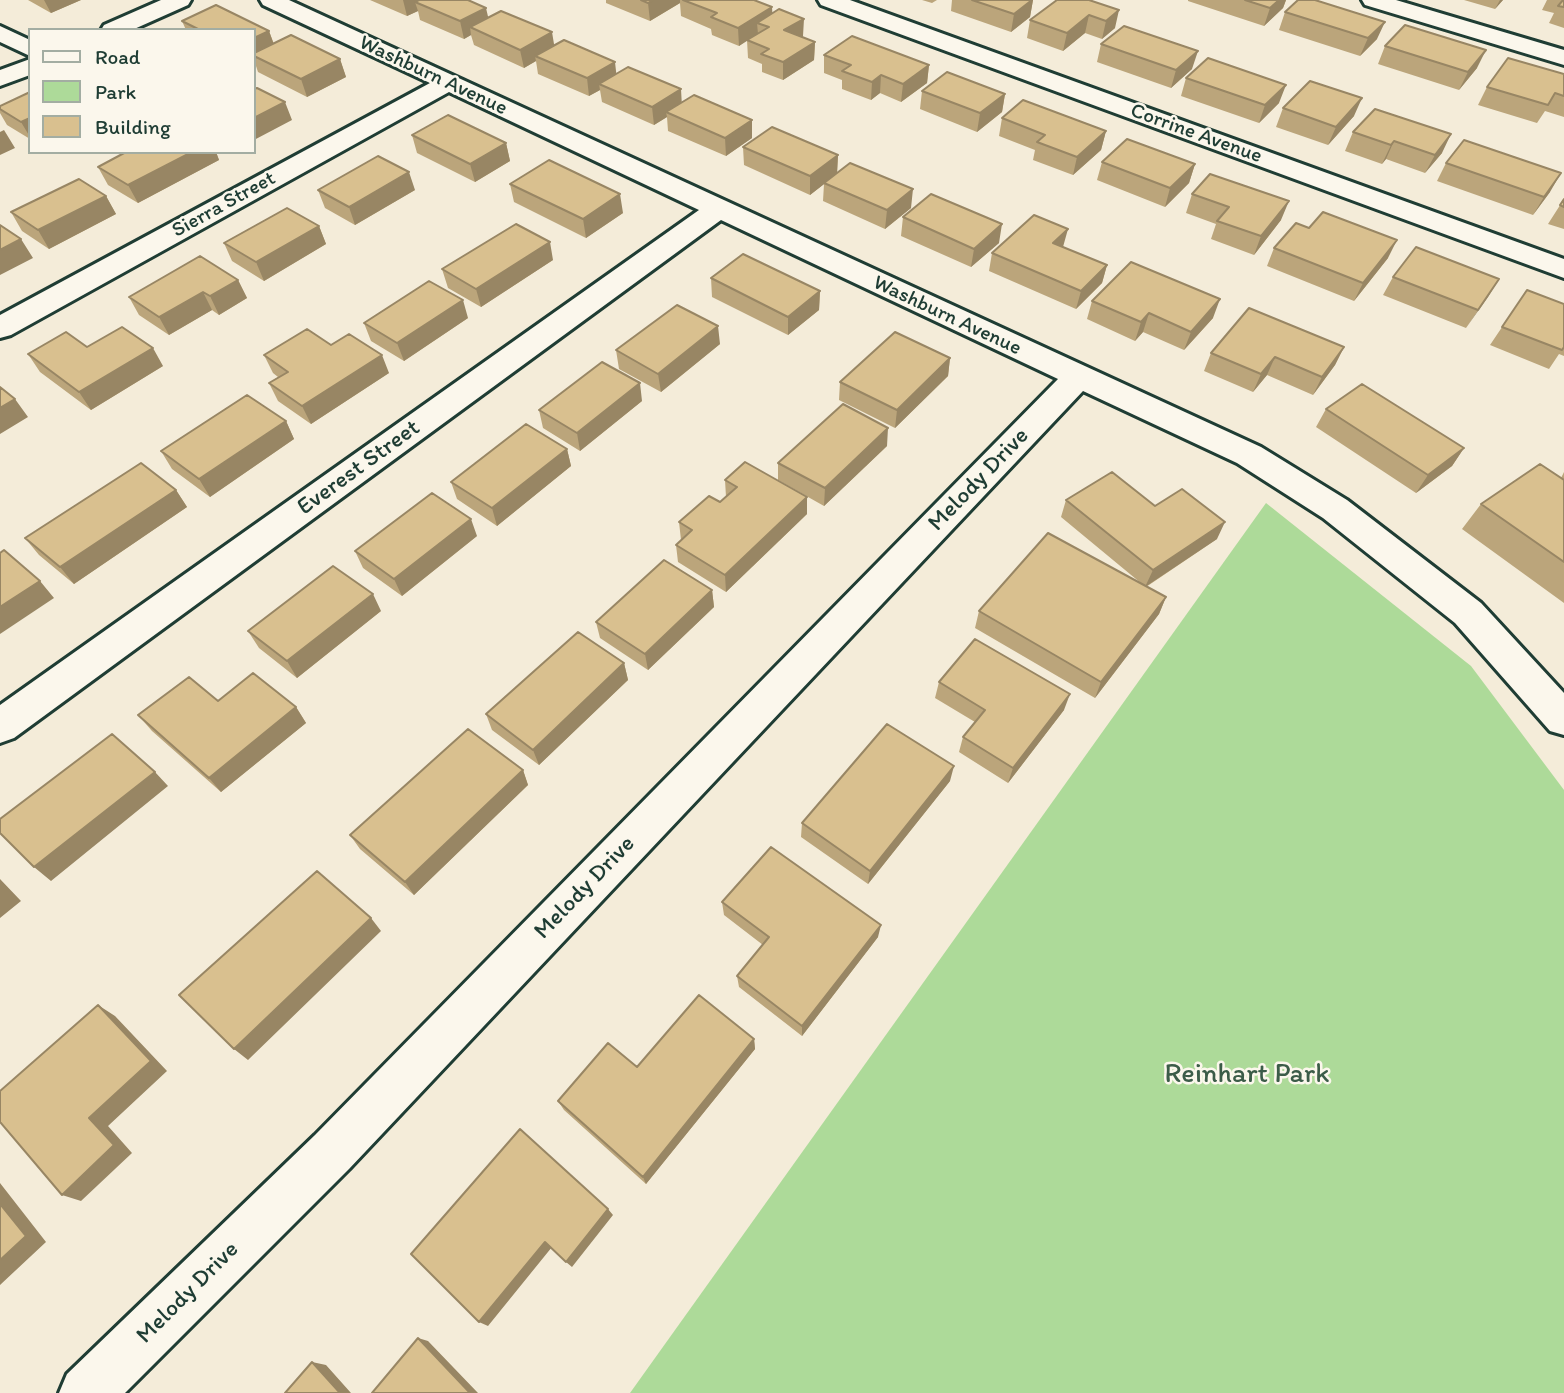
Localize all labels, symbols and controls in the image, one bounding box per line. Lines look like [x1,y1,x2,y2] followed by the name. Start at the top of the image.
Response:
[28,28,256,154] legend
[355,31,511,121] street label: Washburn Avenue
[95,44,140,69] text: Road
[95,79,136,104] text: Park
[1127,99,1265,169] street label: Corrine Avenue
[95,114,171,139] text: Building
[168,166,280,244] street label: Sierra Street
[869,271,1025,361] street label: Washburn Avenue
[292,414,426,522] street label: Everest Street
[922,422,1036,538] street label: Melody Drive
[528,830,642,946] street label: Melody Drive
[1165,1058,1329,1092] park label: Reinhart Park
[131,1236,245,1350] street label: Melody Drive

